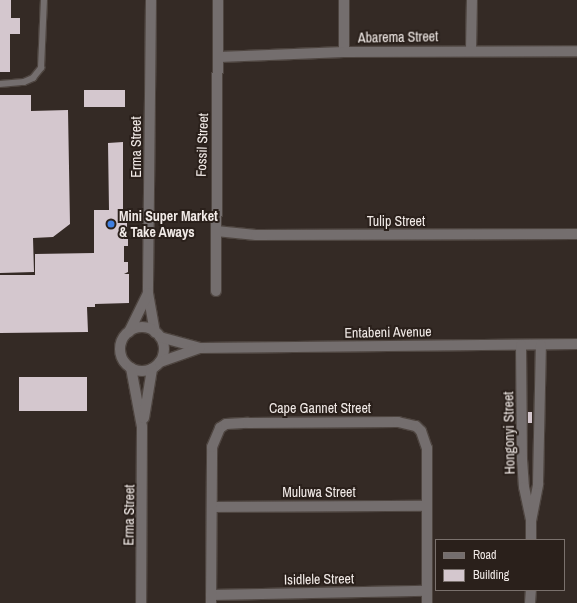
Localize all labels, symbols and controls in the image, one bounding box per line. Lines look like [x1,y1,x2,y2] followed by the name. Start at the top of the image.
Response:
[358,28,438,46] street label: Abarema Street
[192,113,212,177] street label: Fossil Street
[128,116,144,178] street label: Erma Street
[119,208,218,240] place label: Mini Super Market & Take Aways
[367,213,425,229] street label: Tulip Street
[106,219,116,229] marker: Mini Super Market & Take Aways
[344,323,432,341] street label: Entabeni Avenue
[500,391,518,475] street label: Hongonyi Street
[269,400,371,416] street label: Cape Gannet Street
[120,484,138,546] street label: Erma Street
[282,484,356,500] street label: Muluwa Street
[435,539,565,591] legend
[473,547,497,563] text: Road
[473,567,509,583] text: Building
[284,570,354,588] street label: Isidlele Street

